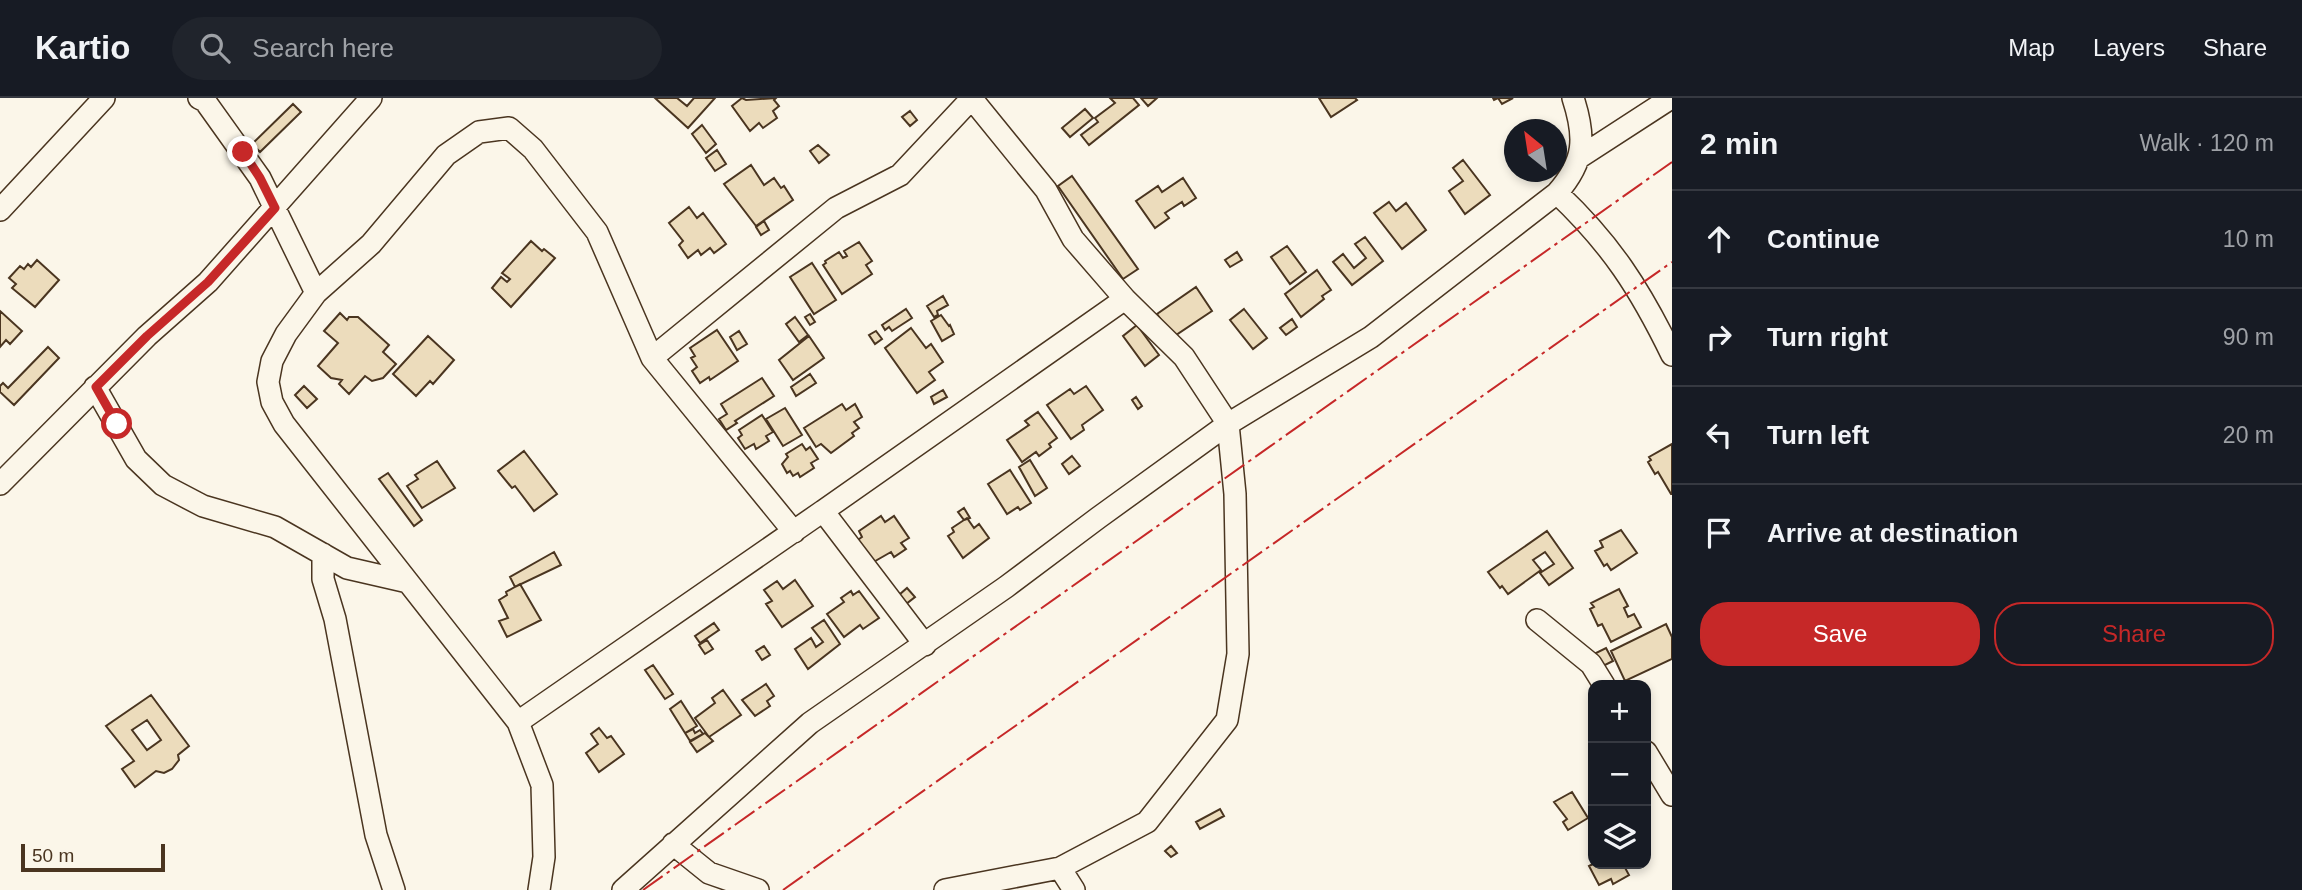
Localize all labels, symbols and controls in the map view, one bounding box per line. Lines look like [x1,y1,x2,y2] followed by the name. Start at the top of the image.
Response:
[172,17,662,80] search box
[35,29,130,66] text: Kartio
[196,29,234,67] icon: search
[252,33,394,63] text: Search here
[2008,34,2055,61] text: Map
[2093,34,2165,61] text: Layers
[2203,34,2267,61] text: Share
[1504,119,1567,182] north arrow
[1700,127,1778,160] text: 2 min
[2139,130,2274,156] text: Walk · 120 m
[227,136,258,167] route end
[1700,220,1738,258] icon: ahead
[1767,224,1880,254] text: Continue
[2223,226,2274,252] text: 10 m
[1700,318,1738,356] icon: right
[1767,322,1888,352] text: Turn right
[2223,324,2274,350] text: 90 m
[101,408,132,439] route start
[1700,416,1738,454] icon: left
[1767,420,1869,450] text: Turn left
[2223,422,2274,448] text: 20 m
[1700,514,1738,552] icon: arrive
[1767,518,2018,548] text: Arrive at destination
[1700,602,1980,666] button: Save
[1994,602,2274,666] button: Share
[1588,680,1651,869] map controls
[1588,680,1651,743] button: +
[1588,743,1651,806] button: −
[1588,806,1651,869] button: layers
[21,841,164,873] scale bar
[32,845,74,866] text: 50 m

